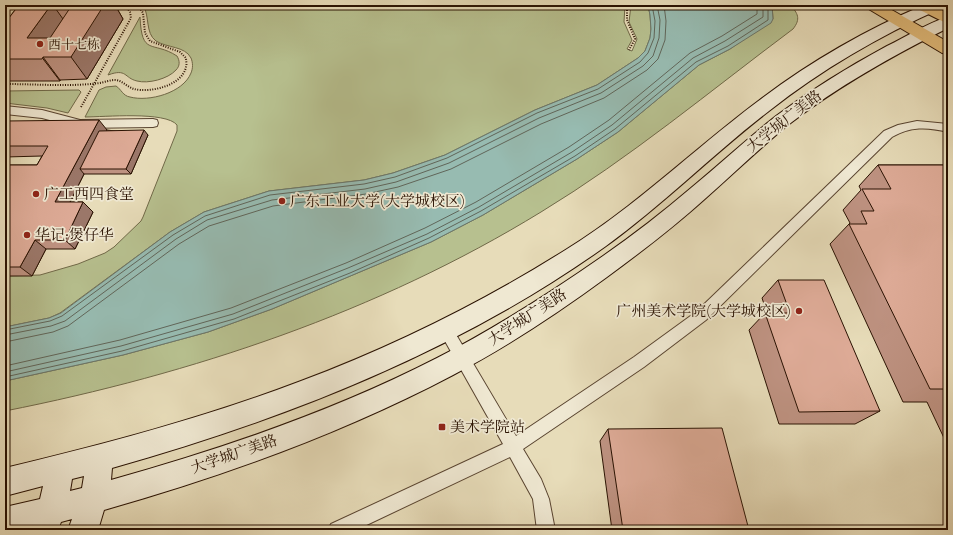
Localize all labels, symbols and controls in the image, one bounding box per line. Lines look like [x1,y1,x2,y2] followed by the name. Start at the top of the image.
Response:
[48,37,100,55] place label: 西十七栋
[35,39,45,49] marker: 西十七栋
[743,86,827,158] street label: 大学城广美路
[44,185,134,206] place label: 广工西四食堂
[31,189,41,199] marker: 广工西四食堂
[290,192,465,213] place label: 广东工业大学(大学城校区)
[277,196,287,206] marker: 广东工业大学(大学城校区)
[35,226,114,247] place label: 华记·煲仔华
[22,230,32,240] marker: 华记·煲仔华
[484,285,571,352] street label: 大学城广美路
[616,302,791,323] place label: 广州美术学院(大学城校区)
[794,306,804,316] marker: 广州美术学院(大学城校区)
[450,418,525,439] place label: 美术学院站
[437,422,447,432] marker: 美术学院站
[189,431,280,480] street label: 大学城广美路

